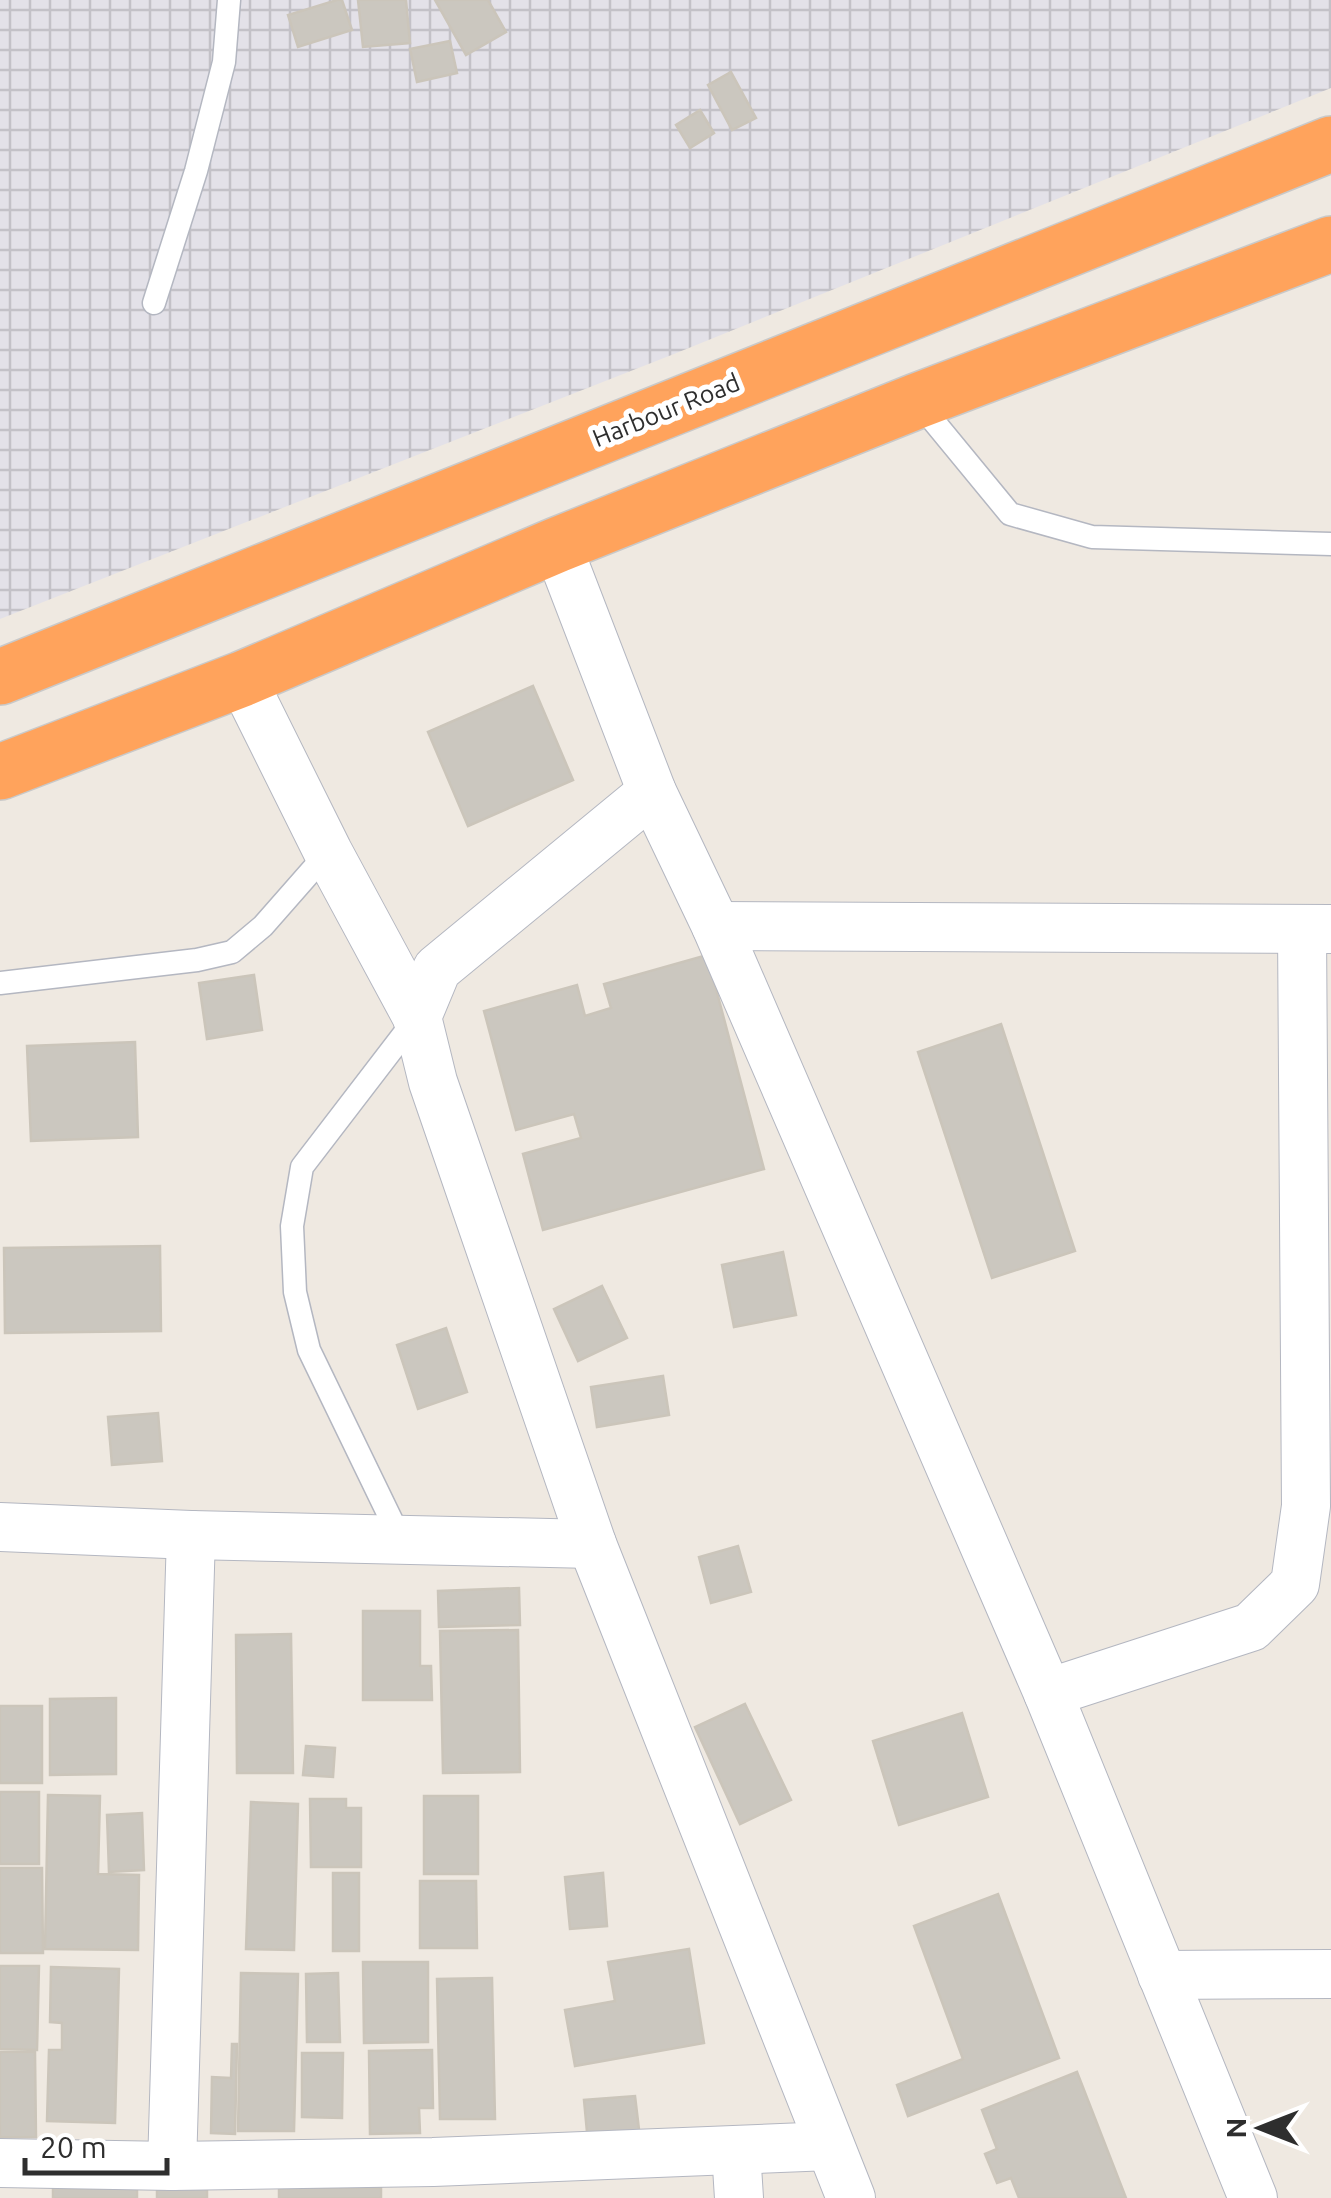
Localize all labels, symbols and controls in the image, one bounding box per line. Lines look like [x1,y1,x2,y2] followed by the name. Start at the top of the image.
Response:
[588,368,744,452] street label: Harbour Road
[1211,2078,1311,2178] north arrow
[25,2113,168,2175] scale bar
[1220,2118,1251,2138] text: N
[40,2130,107,2164] text: 20 m

